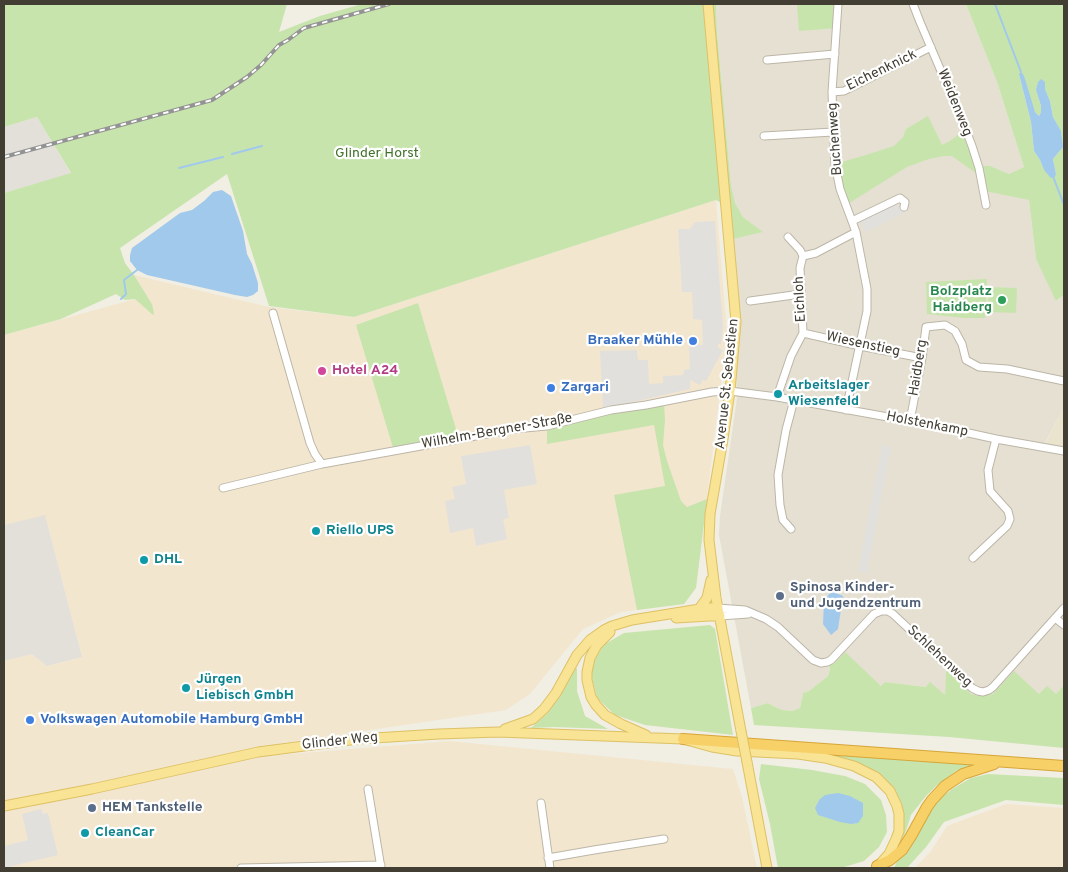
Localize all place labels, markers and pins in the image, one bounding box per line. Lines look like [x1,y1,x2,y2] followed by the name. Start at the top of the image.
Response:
[930,284,992,316] place label: Bolzplatz Haidberg
[996,294,1008,306] marker: Bolzplatz Haidberg
[588,333,683,349] place label: Braaker Mühle
[687,335,699,347] marker: Braaker Mühle
[332,363,398,379] place label: Hotel A24
[316,365,328,377] marker: Hotel A24
[788,378,870,411] place label: Arbeitslager Wiesenfeld
[561,380,609,396] place label: Zargari
[545,382,557,394] marker: Zargari
[772,388,784,400] marker: Arbeitslager Wiesenfeld
[326,523,394,539] place label: Riello UPS
[310,525,322,537] marker: Riello UPS
[154,552,182,568] place label: DHL
[138,554,150,566] marker: DHL
[790,580,921,612] place label: Spinosa Kinder- und Jugendzentrum
[774,590,786,602] marker: Spinosa Kinder- und Jugendzentrum
[196,672,294,704] place label: Jürgen Liebisch GmbH
[180,682,192,694] marker: Jürgen Liebisch GmbH
[40,712,303,728] place label: Volkswagen Automobile Hamburg GmbH
[24,714,36,726] marker: Volkswagen Automobile Hamburg GmbH
[102,800,203,816] place label: HEM Tankstelle
[86,802,98,814] marker: HEM Tankstelle
[95,825,155,841] place label: CleanCar
[79,827,91,839] marker: CleanCar

